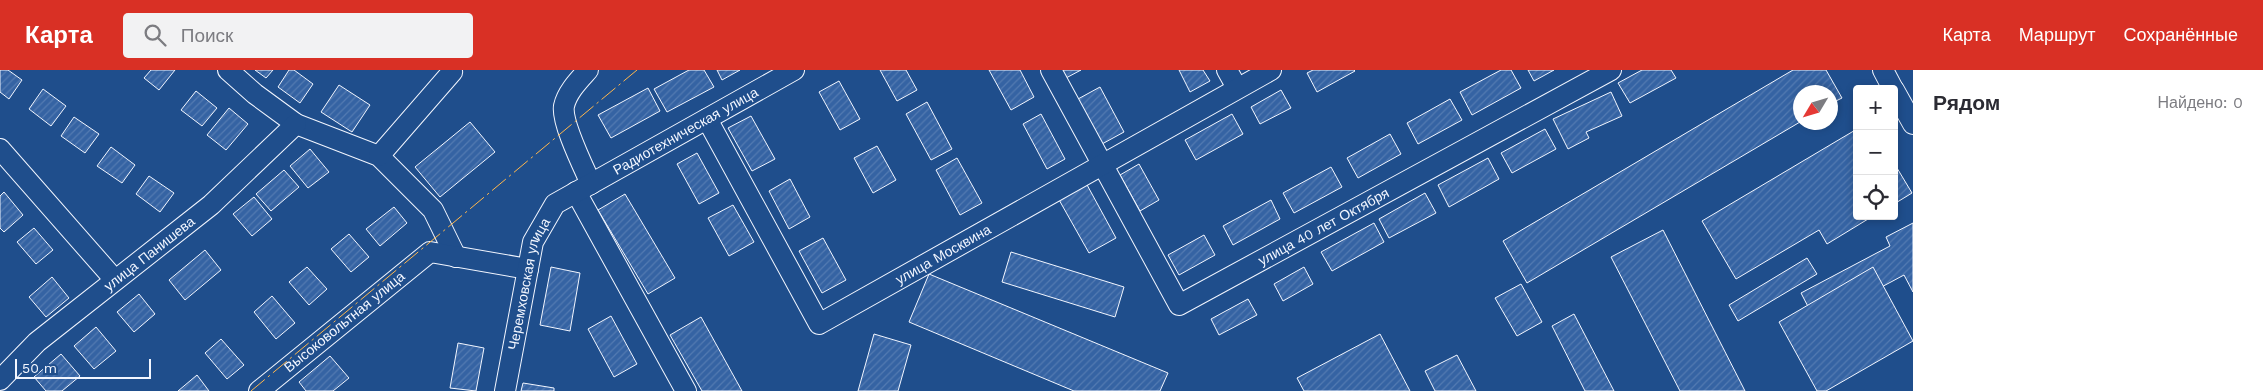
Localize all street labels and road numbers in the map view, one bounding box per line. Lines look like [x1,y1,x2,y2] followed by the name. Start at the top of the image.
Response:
[610,84,761,178] street label: Радиотехническая улица
[1255,184,1392,268] street label: улица 40 лет Октября
[101,213,198,294] street label: улица Панишева
[505,215,553,351] street label: Черемховская улица
[893,221,994,287] street label: улица Москвина
[281,268,408,375] street label: Высоковольтная улица

